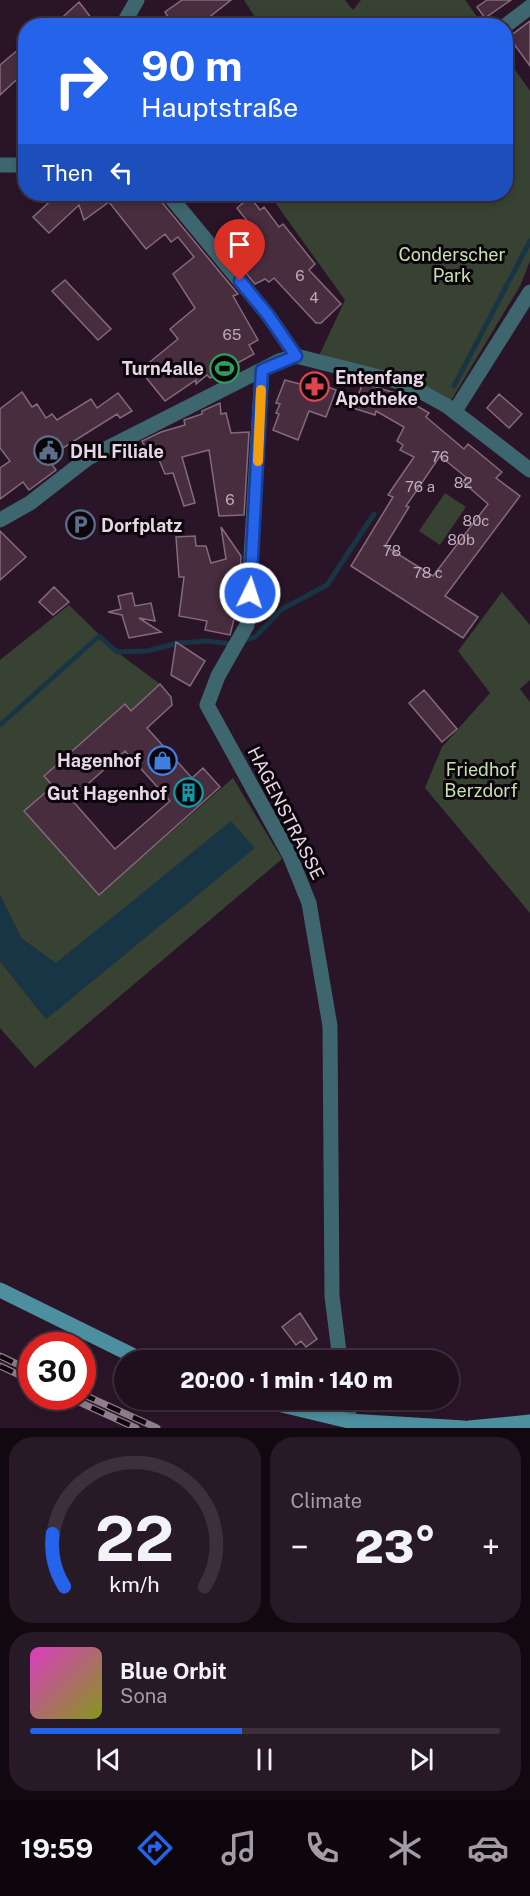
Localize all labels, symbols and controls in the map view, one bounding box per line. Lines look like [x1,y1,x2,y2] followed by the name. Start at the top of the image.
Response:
[141,41,243,90] text: 90 m
[42,42,120,120] icon: right
[141,91,298,123] text: Hauptstraße
[105,156,138,189] icon: left
[42,160,93,186] text: Then
[214,219,265,281] pin
[223,228,256,261] icon: arrive
[398,244,506,286] park label: Conderscher Park
[295,267,305,284] house number: 6
[309,289,319,306] house number: 4
[223,326,241,343] house number: 65
[209,352,241,384] sports icon: Turn4alle
[122,358,204,379] place label: Turn4alle
[335,367,424,409] place label: Entenfang Apotheke
[298,371,330,403] pharmacy icon: Entenfang Apotheke
[33,435,65,467] public building icon: DHL Filiale
[70,441,164,462] place label: DHL Filiale
[431,448,449,465] house number: 76
[454,474,472,491] house number: 82
[405,478,435,495] house number: 76 a
[225,491,235,508] house number: 6
[64,509,96,541] parking icon: Dorfplatz
[463,512,489,529] house number: 80c
[101,515,182,536] place label: Dorfplatz
[447,531,475,548] house number: 80b
[383,542,401,559] house number: 78
[218,561,282,625] position arrow
[413,564,443,581] house number: 78 c
[243,743,329,883] street label: HAGENSTRASSE
[146,744,178,776] shop icon: Hagenhof
[57,750,141,771] place label: Hagenhof
[444,759,518,801] park label: Friedhof Berzdorf
[172,777,204,809] building icon: Gut Hagenhof
[47,783,167,804] place label: Gut Hagenhof
[18,1332,96,1410] speed limit sign: 30
[180,1367,393,1393] text: 20:00 · 1 min · 140 m
[291,1489,362,1513] text: Climate
[95,1502,174,1575] text: 22
[354,1520,436,1573] text: 23°
[291,1528,309,1566] text: −
[482,1528,500,1566] text: +
[110,1572,160,1597] text: km/h
[120,1658,227,1684] text: Blue Orbit
[120,1684,167,1708] text: Sona
[92,1743,125,1776] icon: previous
[248,1743,281,1776] icon: pause
[405,1743,438,1776] icon: next
[134,1827,176,1869] icon: directions
[218,1827,260,1869] icon: music
[301,1827,343,1869] icon: phone
[384,1827,426,1869] icon: climate
[467,1827,509,1869] icon: car
[21,1832,93,1864] text: 19:59

